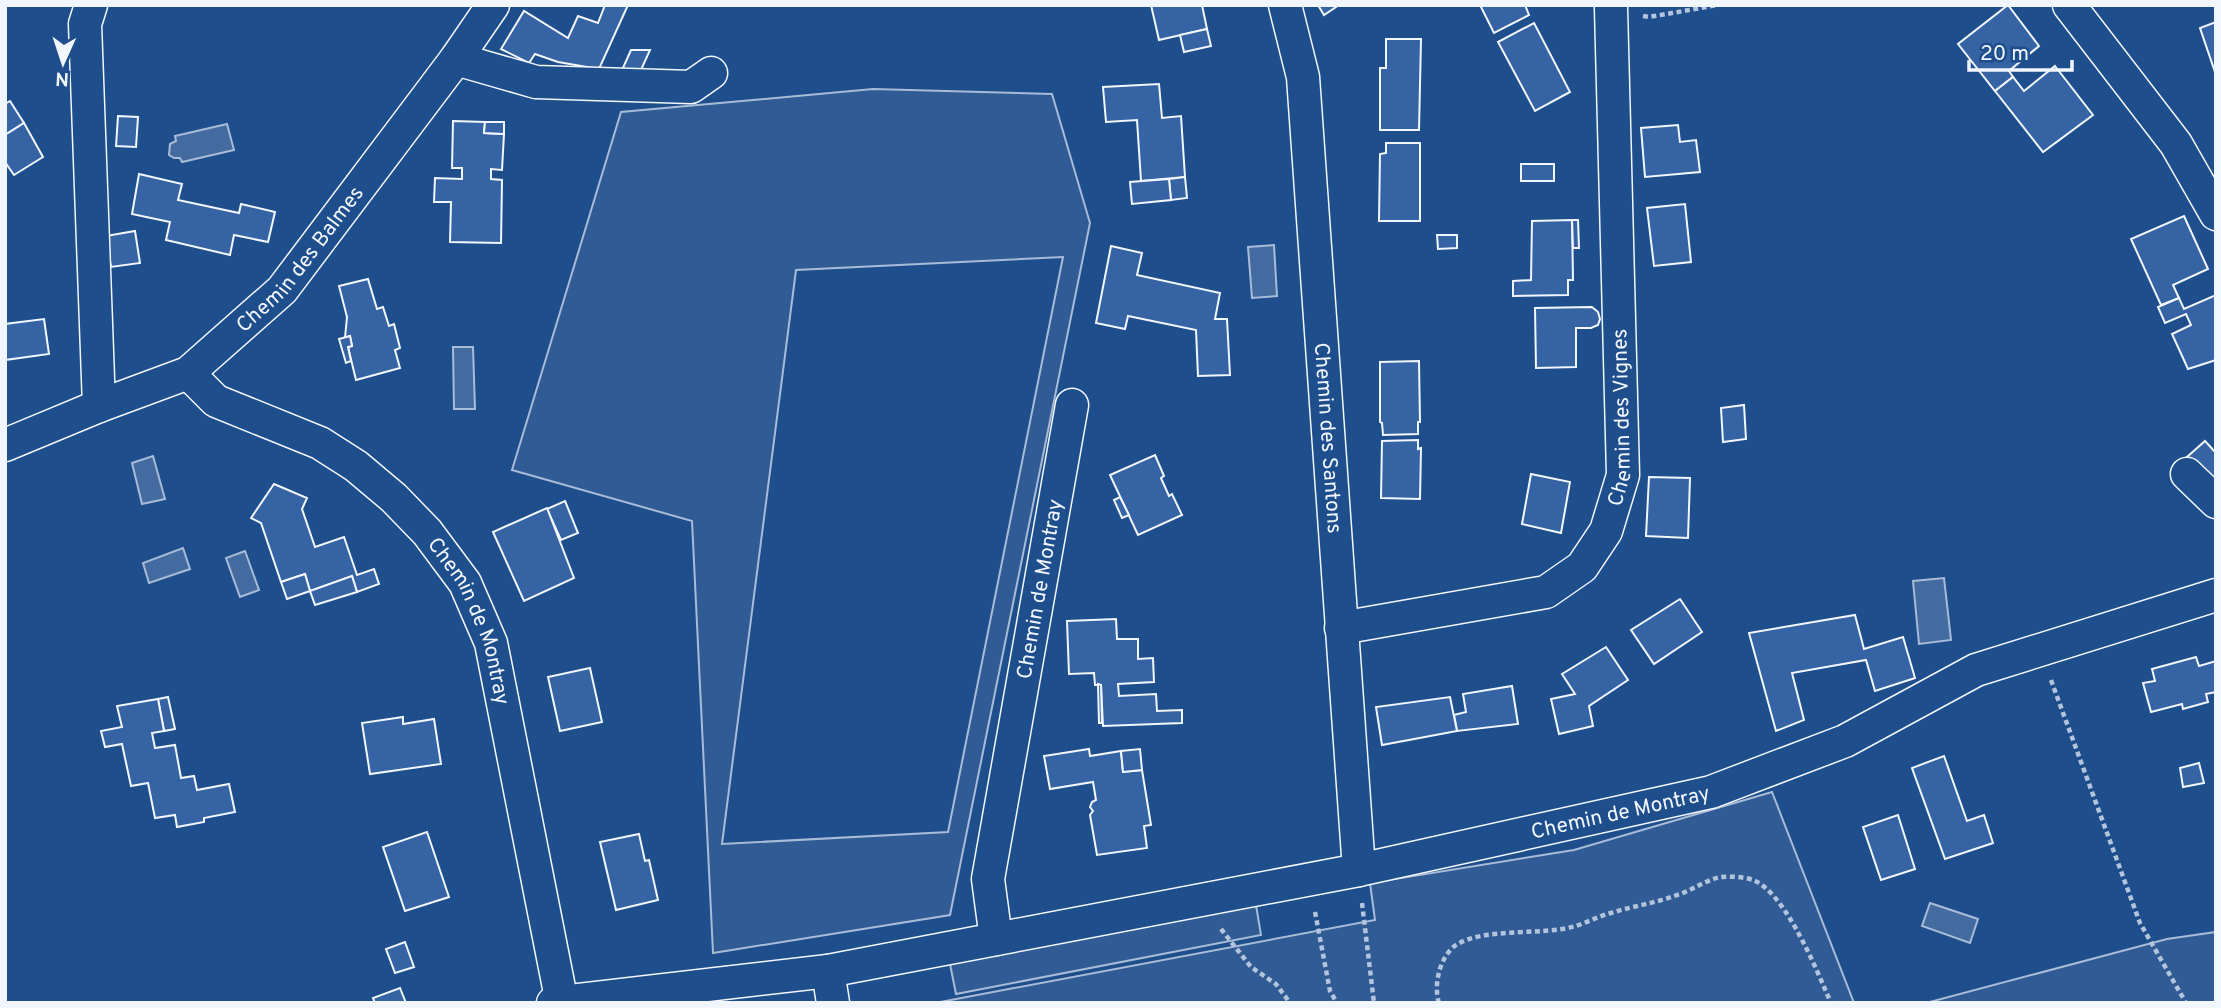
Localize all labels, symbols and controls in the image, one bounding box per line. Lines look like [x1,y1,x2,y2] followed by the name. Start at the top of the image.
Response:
[28,28,98,98] north arrow
[1969,28,2072,72] scale bar
[1980,41,2029,68] text: 20 m
[55,66,70,90] text: N
[231,181,370,339] street label: Chemin des Balmes
[1602,328,1639,510] street label: Chemin des Vignes
[1307,342,1347,534] street label: Chemin des Santons
[1012,497,1070,681] street label: Chemin de Montray
[421,532,515,707] street label: Chemin de Montray
[1529,781,1713,846] street label: Chemin de Montray

